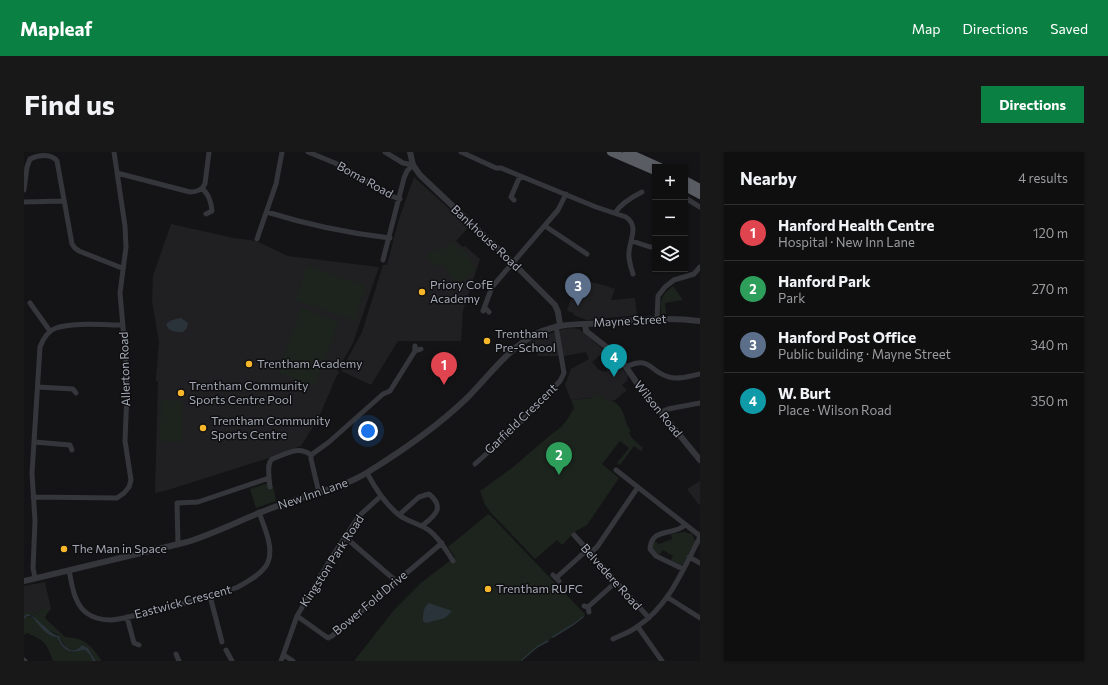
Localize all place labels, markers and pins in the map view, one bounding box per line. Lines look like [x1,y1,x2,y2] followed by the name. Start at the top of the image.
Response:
[565,273,591,306] pin: 3
[430,277,493,305] place label: Priory CofE Academy
[417,287,427,297] marker: Priory CofE Academy
[495,326,556,354] place label: Trentham Pre-School
[482,336,492,346] marker: Trentham Pre-School
[601,344,627,377] pin: 4
[431,352,457,385] pin: 1
[257,356,362,370] place label: Trentham Academy
[244,359,254,369] marker: Trentham Academy
[189,378,308,406] place label: Trentham Community Sports Centre Pool
[176,388,186,398] marker: Trentham Community Sports Centre Pool
[211,413,330,441] place label: Trentham Community Sports Centre
[198,423,208,433] marker: Trentham Community Sports Centre
[546,442,572,475] pin: 2
[72,541,167,555] place label: The Man in Space
[59,544,69,554] marker: The Man in Space
[496,581,583,595] place label: Trentham RUFC
[483,584,493,594] marker: Trentham RUFC

